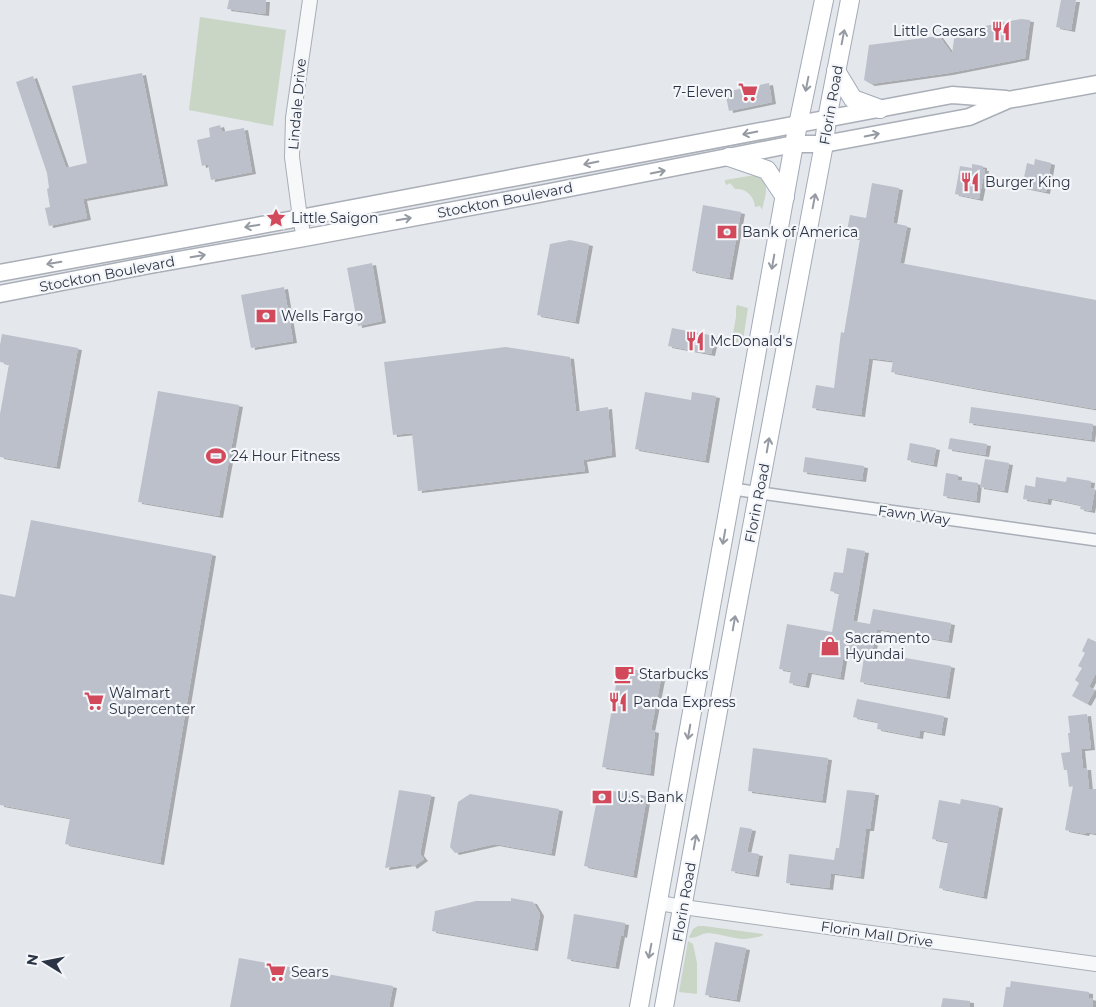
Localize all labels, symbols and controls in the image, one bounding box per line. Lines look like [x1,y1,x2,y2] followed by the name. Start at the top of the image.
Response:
[990,20,1012,42] restaurant icon: Little Caesars
[893,22,986,40] place label: Little Caesars
[839,30,848,46] one-way arrow
[284,57,310,151] street label: Lindale Drive
[815,64,847,146] street label: Florin Road
[801,76,811,92] one-way arrow
[737,81,759,103] supermarket icon: 7-Eleven
[673,83,733,101] place label: 7-Eleven
[743,129,759,139] one-way arrow
[864,130,880,140] one-way arrow
[583,159,599,169] one-way arrow
[649,166,665,176] one-way arrow
[959,171,981,193] restaurant icon: Burger King
[985,173,1071,191] place label: Burger King
[436,178,574,222] street label: Stockton Boulevard
[809,193,819,209] one-way arrow
[265,207,287,229] place icon: Little Saigon
[291,209,378,227] place label: Little Saigon
[396,214,412,224] one-way arrow
[716,221,738,243] bank icon: Bank of America
[245,222,261,232] one-way arrow
[742,223,858,241] place label: Bank of America
[190,251,206,261] one-way arrow
[38,252,176,296] street label: Stockton Boulevard
[768,254,778,270] one-way arrow
[46,258,62,268] one-way arrow
[255,305,277,327] bank icon: Wells Fargo
[281,307,363,325] place label: Wells Fargo
[684,330,706,352] restaurant icon: McDonald's
[710,332,792,350] place label: McDonald's
[764,438,774,454] one-way arrow
[205,445,227,467] sports icon: 24 Hour Fitness
[231,447,340,465] place label: 24 Hour Fitness
[740,462,774,544] street label: Florin Road
[877,501,952,529] street label: Fawn Way
[719,529,729,545] one-way arrow
[730,615,740,631] one-way arrow
[845,629,930,663] place label: Sacramento Hyundai
[819,635,841,657] shop icon: Sacramento Hyundai
[613,663,635,685] cafe icon: Starbucks
[639,665,709,683] place label: Starbucks
[109,684,196,718] place label: Walmart Supercenter
[83,690,105,712] supermarket icon: Walmart Supercenter
[607,691,629,713] restaurant icon: Panda Express
[633,693,736,711] place label: Panda Express
[684,723,694,739] one-way arrow
[591,786,613,808] bank icon: U.S. Bank
[617,788,684,806] place label: U.S. Bank
[690,834,700,850] one-way arrow
[668,861,700,943] street label: Florin Road
[820,917,934,951] street label: Florin Mall Drive
[20,937,70,987] north arrow
[644,943,654,959] one-way arrow
[22,953,42,967] text: N
[265,961,287,983] supermarket icon: Sears
[291,963,329,981] place label: Sears

